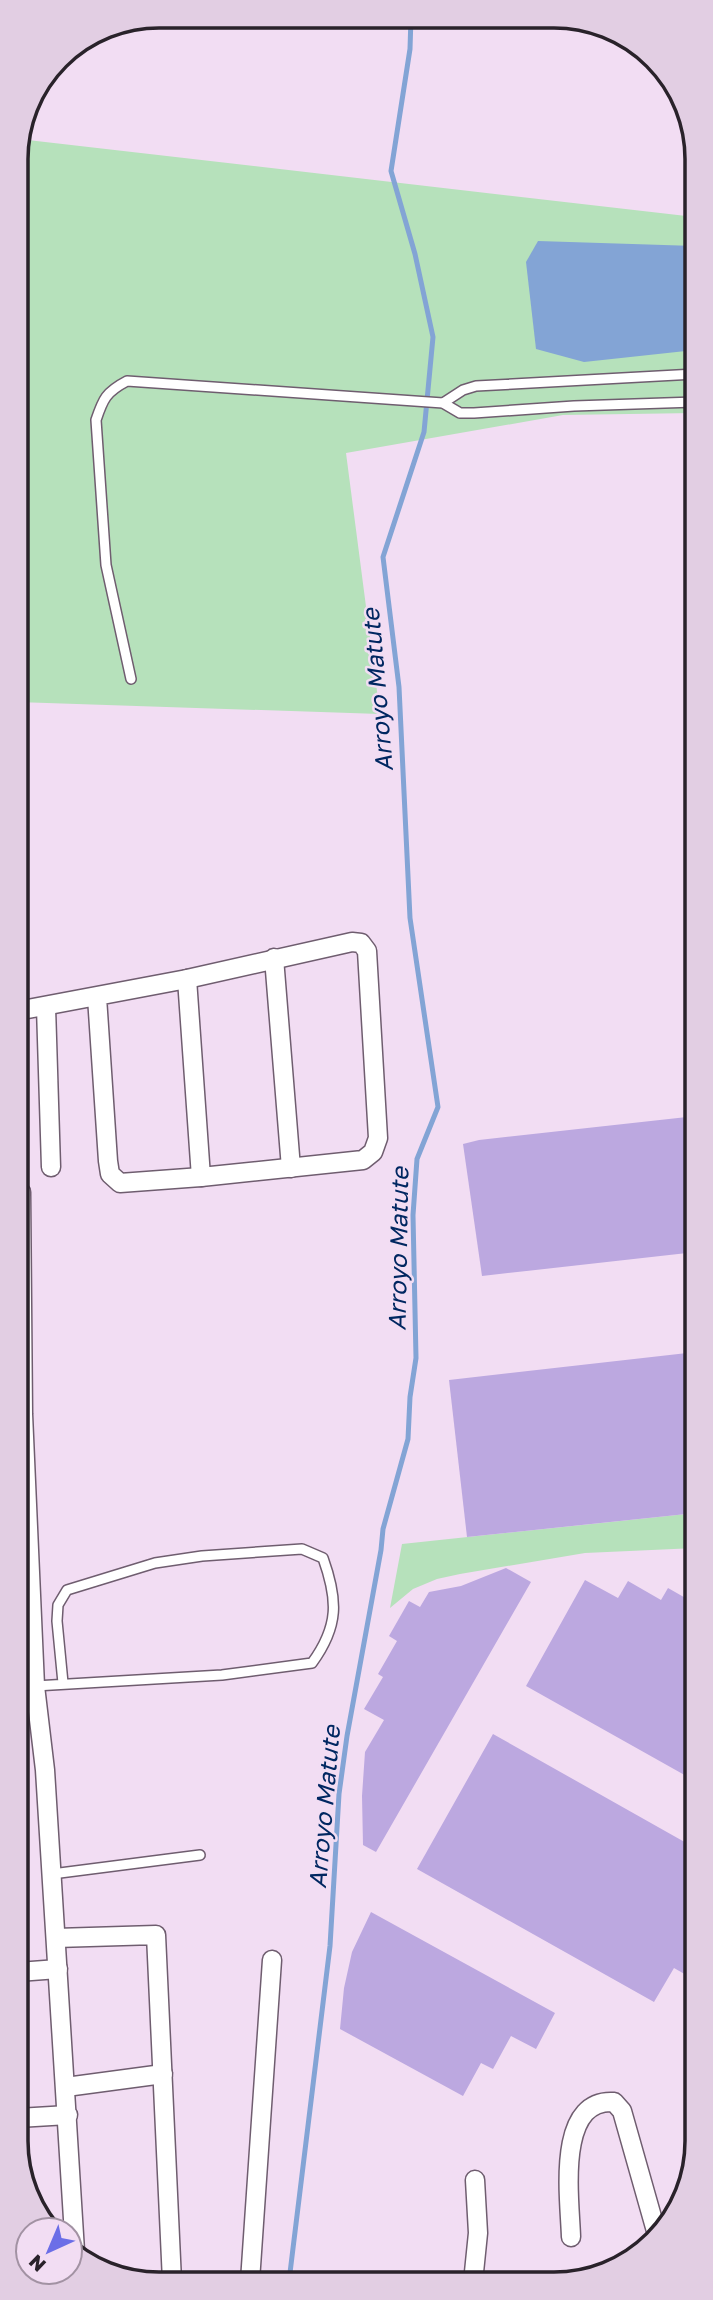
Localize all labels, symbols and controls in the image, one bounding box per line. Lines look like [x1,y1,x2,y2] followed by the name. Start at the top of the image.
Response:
[355,605,399,773] water label: Arroyo Matute
[382,1165,414,1331] water label: Arroyo Matute
[302,1722,346,1890] water label: Arroyo Matute
[14,2216,84,2286] north arrow
[24,2250,50,2277] text: N

